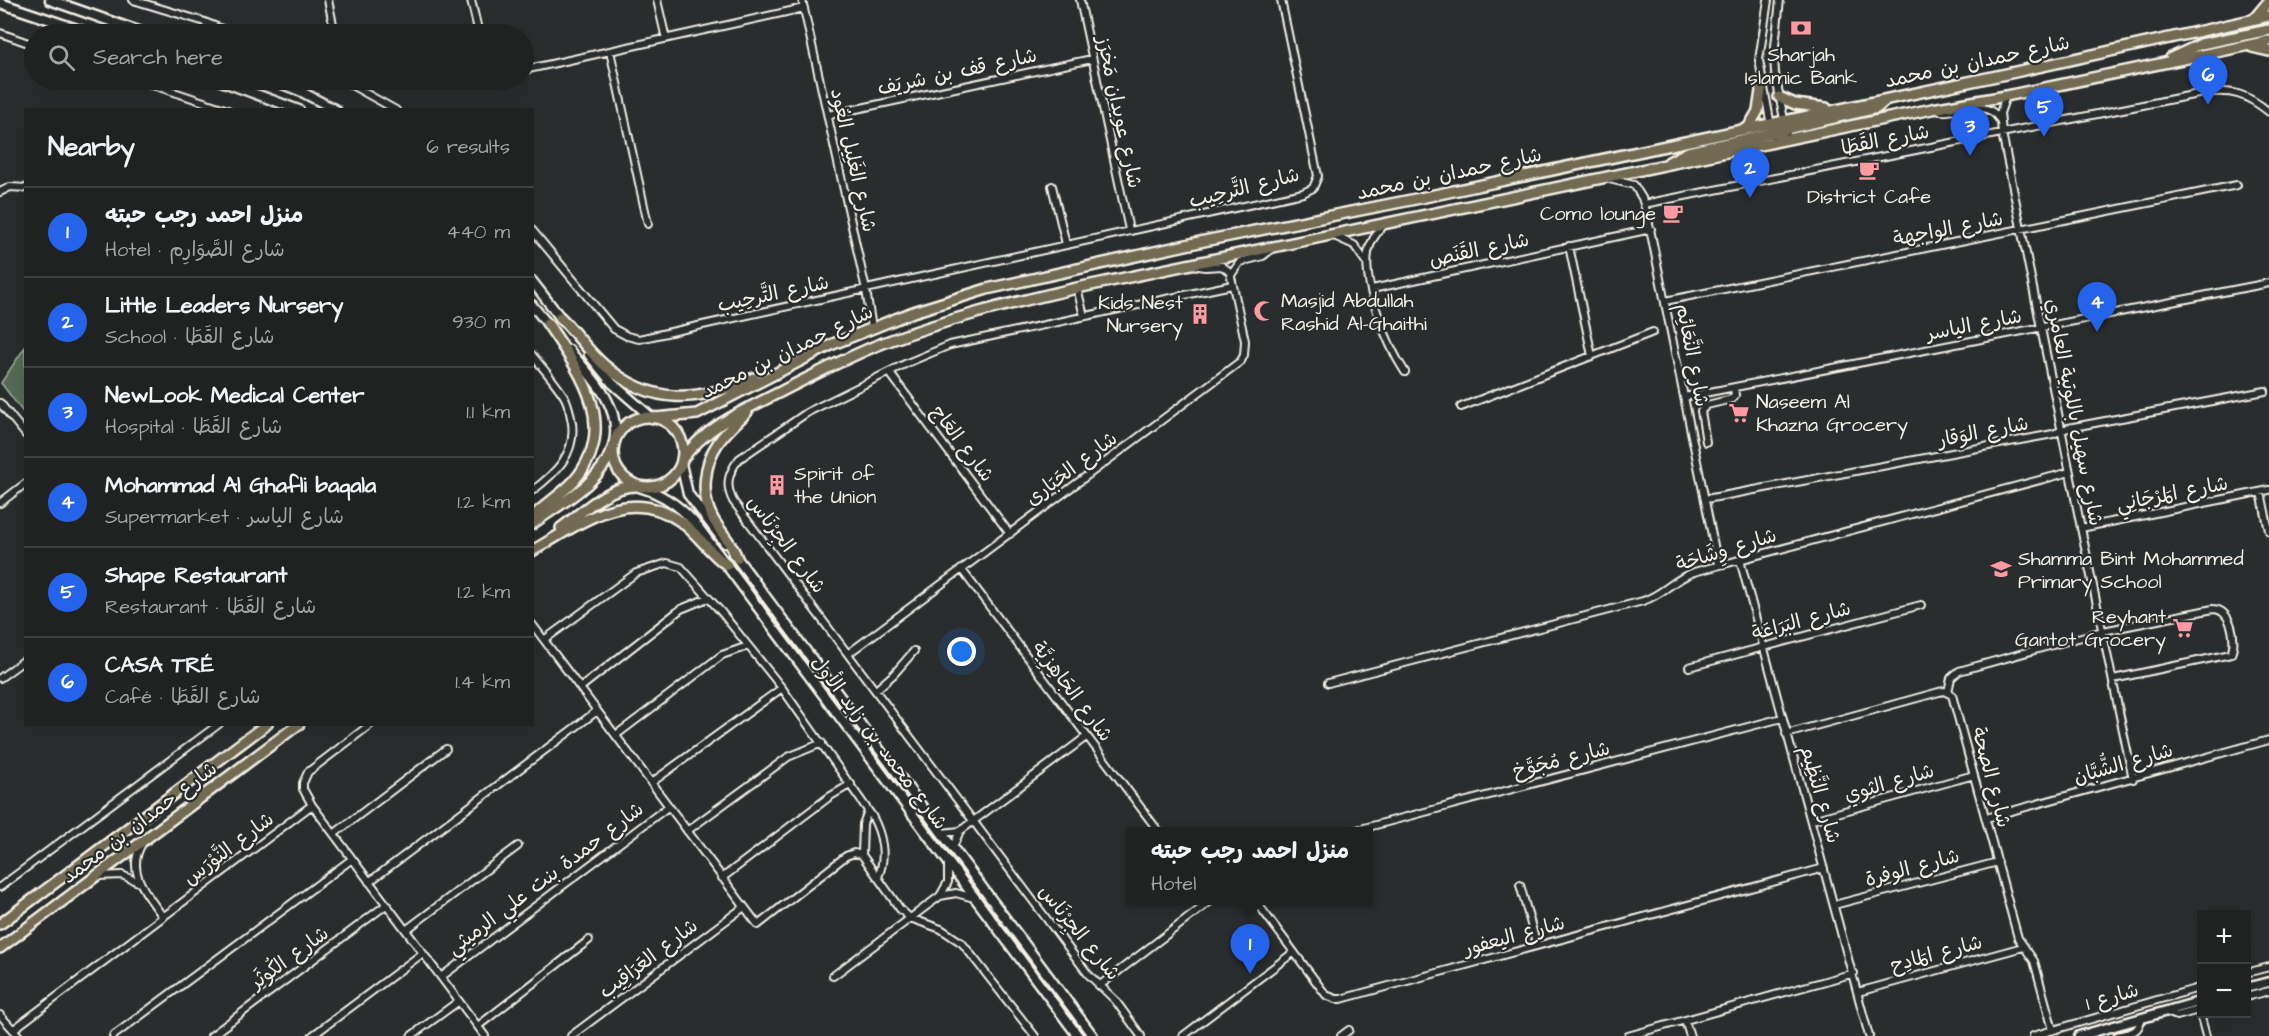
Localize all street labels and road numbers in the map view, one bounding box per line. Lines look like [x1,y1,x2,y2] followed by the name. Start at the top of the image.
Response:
[1882,29,2072,95] street label: شارع حمدان بن محمد
[1089,32,1149,191] street label: شارع عويدان مَخرَز
[875,41,1039,103] street label: شارع قف بن شريَف
[823,86,883,235] street label: شارع الغَلِيل العُود
[1839,118,1932,162] street label: شارع القَطَا
[1354,141,1544,207] street label: شارع حمدان بن محمد
[1186,161,1303,215] street label: شارع التَّرحِيب
[1891,205,2006,253] street label: شارع الواجهة
[1427,226,1532,274] street label: شارع القَنَص
[715,269,831,319] street label: شارع التَّرحِيب
[2038,296,2110,528] street label: شارع سهيل باللوتية العامري
[697,298,878,406] street label: شارع حمدان بن محمد
[1668,301,1716,409] street label: شارع النَّعَائِم
[1922,302,2024,348] street label: شارع الياسر
[924,399,1001,488] street label: شارع العَاج
[1933,409,2031,455] street label: شارع الوَقار
[1020,425,1123,513] street label: شارع الحَبَارى
[2114,469,2231,521] street label: شارع المَرْجَانِي
[739,490,832,601] street label: شارع الجِرْنَاس
[1672,521,1781,580] street label: شارع وِشَاحَة
[1749,594,1854,648] street label: شارع البَرَاعَة
[1024,636,1119,748] street label: شارع الجَاهِزِيَّة
[804,650,954,836] street label: شارع محمد بن زايد الأول
[1964,724,2018,831] street label: شارع الصحة
[2069,733,2176,792] street label: شارع الشُّبَّان
[1510,734,1613,786] street label: شارع مُجَوَّخ
[1792,742,1847,847] street label: شارع النَّظِيم
[56,755,223,891] street label: شارع حمدان بن محمد
[1841,757,1938,809] street label: شارع الثوي
[441,796,652,964] street label: شارع حمدة بنت علي الرميثي
[177,805,280,892] street label: شارع النَّوْرَس
[1862,842,1963,894] street label: شارع الوفرة
[1030,879,1127,988] street label: شارع الجِرْنَاس
[1459,909,1568,963] street label: شارع اليعفور
[593,912,704,1005] street label: شارع العَرَاقِيب
[243,920,335,997] street label: شارع الكُوثَر
[1887,928,1986,980] street label: شارع المَادِح
[2083,976,2142,1018] street label: شارع 1

